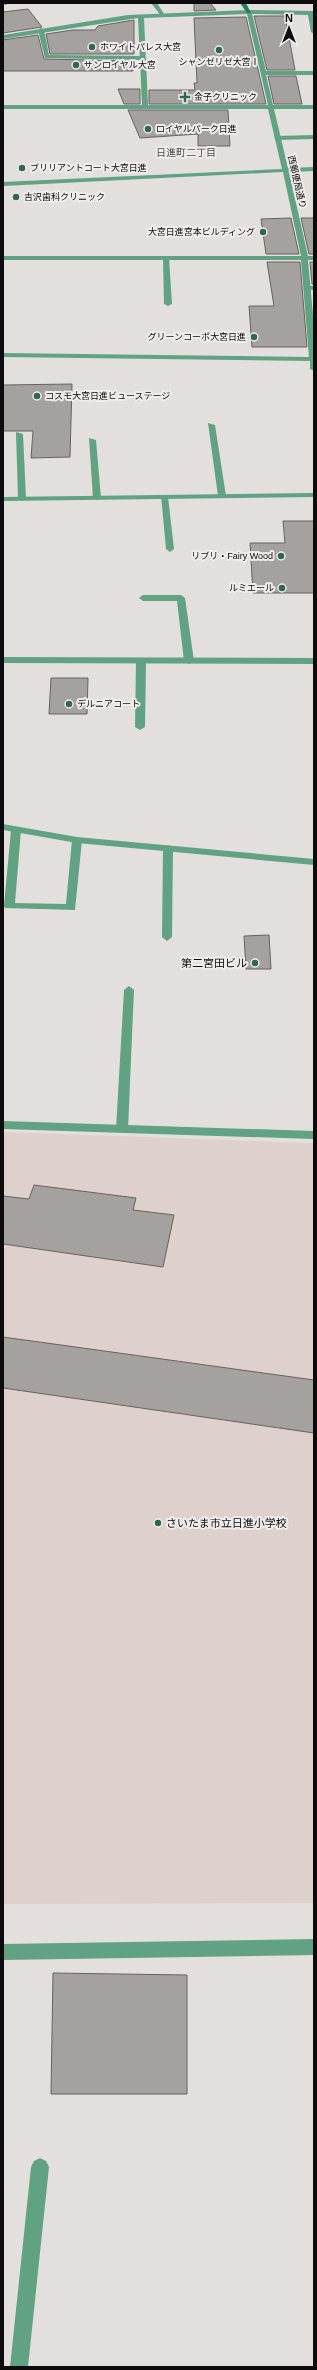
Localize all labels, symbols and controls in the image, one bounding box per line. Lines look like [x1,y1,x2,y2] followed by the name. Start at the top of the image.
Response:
[269,8,309,48] north arrow
[285,12,293,24] text: N
[87,42,97,52] marker: ホワイトパレス大宮
[100,42,181,52] place label: ホワイトパレス大宮
[214,45,224,55] marker: シャンゼリゼ大宮Ⅰ
[178,57,260,67] place label: シャンゼリゼ大宮Ⅰ
[71,60,81,70] marker: サンロイヤル大宮
[84,60,156,70] place label: サンロイヤル大宮
[179,91,191,103] marker: 金子クリニック
[194,92,257,102] place label: 金子クリニック
[143,124,153,134] marker: ロイヤルパーク日進
[156,124,237,134] place label: ロイヤルパーク日進
[156,147,216,158] district label: 日進町二丁目
[286,155,308,209] street label: 西郵便局通り
[17,163,27,173] marker: ブリリアントコート大宮日進
[30,163,147,173] place label: ブリリアントコート大宮日進
[11,192,21,202] marker: 吉沢歯科クリニック
[24,192,105,202] place label: 吉沢歯科クリニック
[148,227,255,237] place label: 大宮日進宮本ビルディング
[258,227,268,237] marker: 大宮日進宮本ビルディング
[147,332,246,342] place label: グリーンコーポ大宮日進
[249,332,259,342] marker: グリーンコーポ大宮日進
[32,391,42,401] marker: コスモ大宮日進ビューステージ
[45,391,170,401] place label: コスモ大宮日進ビューステージ
[191,551,273,561] place label: リブリ・Fairy Wood
[276,551,286,561] marker: リブリ・Fairy Wood
[229,583,274,593] place label: ルミエール
[277,583,287,593] marker: ルミエール
[64,699,74,709] marker: デルニアコート
[77,699,140,709] place label: デルニアコート
[181,957,247,969] place label: 第二宮田ビル
[250,958,260,968] marker: 第二宮田ビル
[166,1517,287,1529] place label: さいたま市立日進小学校
[153,1518,163,1528] marker: さいたま市立日進小学校

